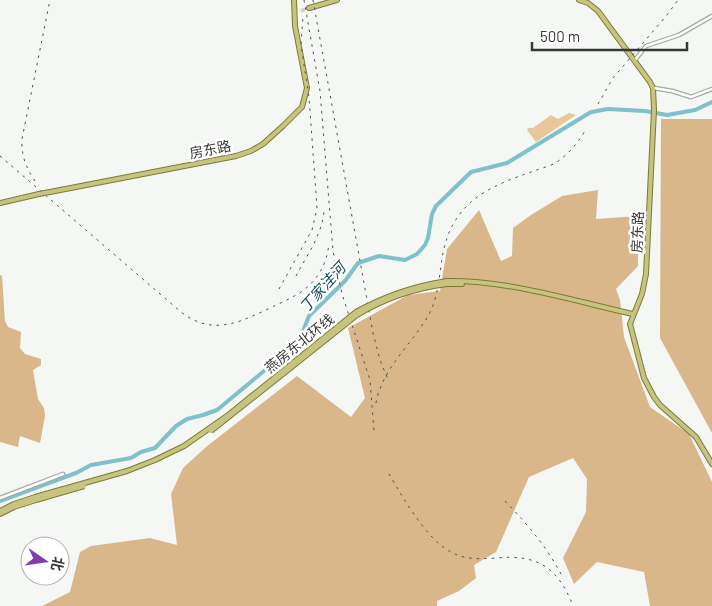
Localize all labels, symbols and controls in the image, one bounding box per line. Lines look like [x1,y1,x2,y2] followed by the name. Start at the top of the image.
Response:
[532,20,687,52] scale bar
[540,27,580,45] text: 500 m
[188,137,232,161] street label: 房东路
[628,211,646,253] street label: 房东路
[295,256,351,315] water label: 丁家洼河
[261,310,337,376] street label: 燕房东北环线
[20,536,70,586] north arrow
[48,555,68,573] text: 北

